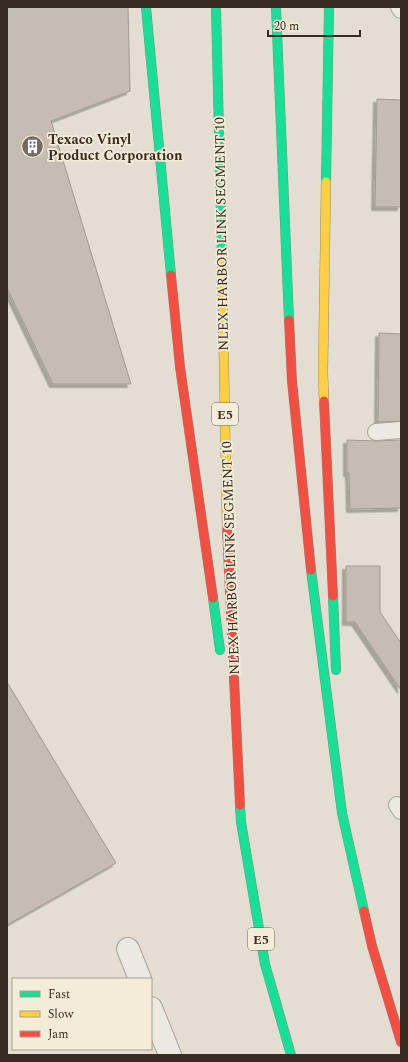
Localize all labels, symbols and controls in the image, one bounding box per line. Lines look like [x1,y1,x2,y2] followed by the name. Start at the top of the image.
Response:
[268,12,360,38] scale bar
[274,17,299,36] text: 20 m
[209,117,234,351] street label: NLEX HARBOR LINK SEGMENT 10
[48,129,183,166] place label: Texaco Vinyl Product Corporation
[20,134,46,160] building icon: Texaco Vinyl Product Corporation
[212,403,238,425] road number: E5
[216,441,245,675] street label: NLEX HARBOR LINK SEGMENT 10
[248,928,274,950] road number: E5
[12,978,152,1050] legend
[48,985,70,1004] text: Fast
[48,1005,74,1024] text: Slow
[48,1025,69,1044] text: Jam

